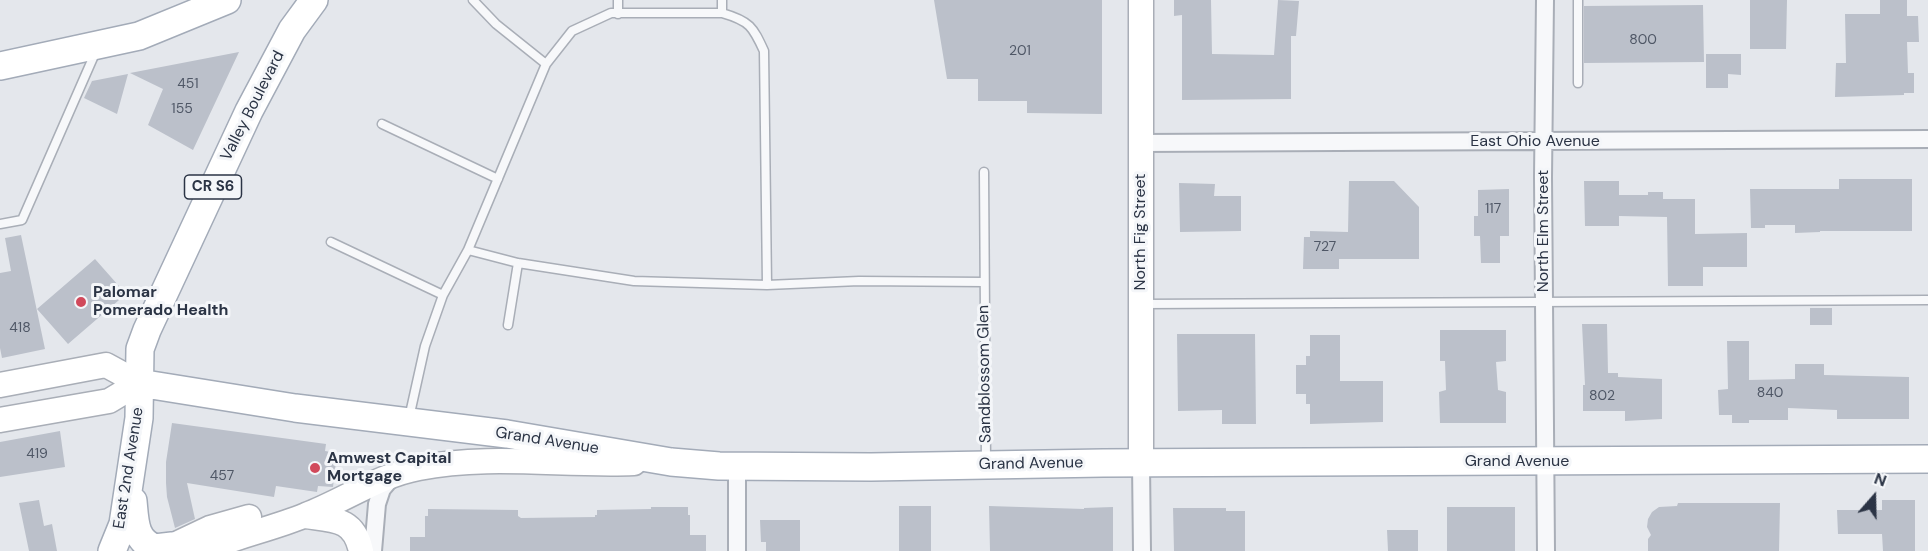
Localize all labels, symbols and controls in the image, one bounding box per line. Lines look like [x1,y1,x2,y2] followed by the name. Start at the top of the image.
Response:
[1629,32,1657,48] house number: 800
[1009,43,1031,59] house number: 201
[217,48,289,164] street label: Valley Boulevard
[177,76,199,92] house number: 451
[171,101,193,117] house number: 155
[1470,132,1600,152] street label: East Ohio Avenue
[1534,170,1554,292] street label: North Elm Street
[1131,173,1151,291] street label: North Fig Street
[184,175,242,199] road number: CR S6
[1485,201,1501,217] house number: 117
[1314,239,1336,255] house number: 727
[93,283,228,321] place label: Palomar Pomerado Health
[74,295,88,309] marker: Palomar Pomerado Health
[974,305,996,443] street label: Sandblossom Glen
[9,320,31,336] house number: 418
[1757,385,1783,401] house number: 840
[1589,388,1615,404] house number: 802
[110,406,148,530] street label: East 2nd Avenue
[494,423,600,459] street label: Grand Avenue
[26,446,48,462] house number: 419
[327,449,451,487] place label: Amwest Capital Mortgage
[1465,452,1569,472] street label: Grand Avenue
[979,453,1083,475] street label: Grand Avenue
[308,461,322,475] marker: Amwest Capital Mortgage
[1844,467,1904,527] north arrow
[210,468,234,484] house number: 457
[1871,468,1889,491] text: N

